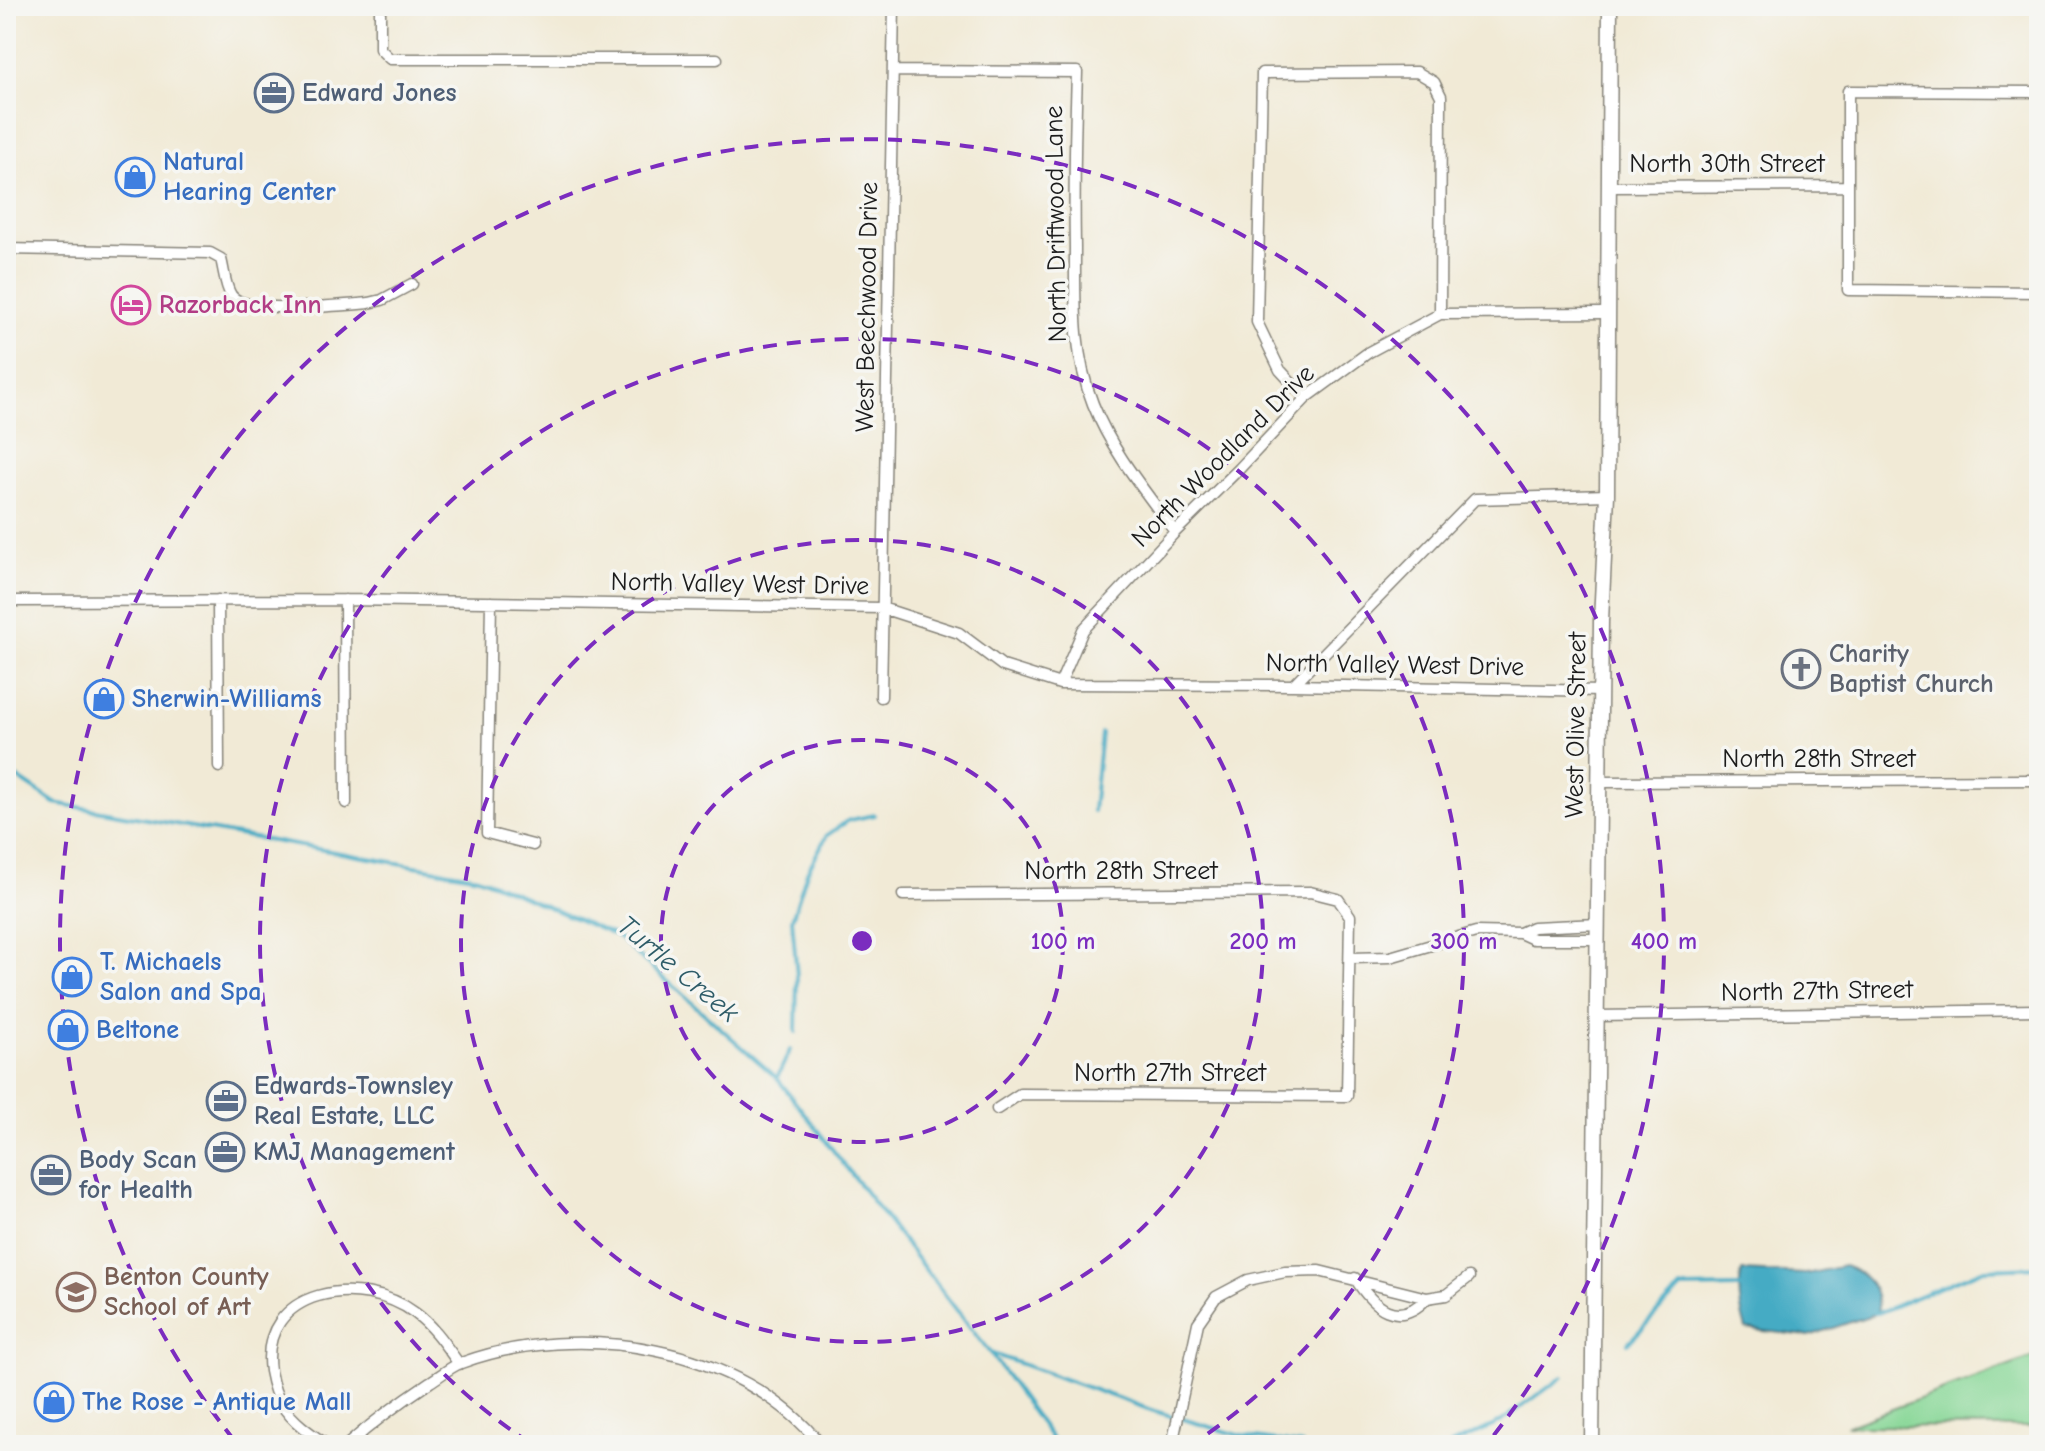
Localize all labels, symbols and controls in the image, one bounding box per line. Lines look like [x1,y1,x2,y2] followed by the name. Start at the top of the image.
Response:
[253,72,295,114] office icon: Edward Jones
[302,78,456,108] place label: Edward Jones
[1039,105,1073,343] street label: North Driftwood Lane
[163,147,336,207] place label: Natural Hearing Center
[1629,149,1826,179] street label: North 30th Street
[114,156,156,198] shop icon: Natural Hearing Center
[850,182,884,432] street label: West Beechwood Drive
[110,284,152,326] hotel icon: Razorback Inn
[159,290,322,320] place label: Razorback Inn
[1125,358,1321,554] street label: North Woodland Drive
[610,567,870,601] street label: North Valley West Drive
[1559,630,1593,818] street label: West Olive Street
[1829,639,1994,699] place label: Charity Baptist Church
[1265,648,1525,682] street label: North Valley West Drive
[1780,648,1822,690] church icon: Charity Baptist Church
[83,678,125,720] shop icon: Sherwin-Williams
[132,684,321,714] place label: Sherwin-Williams
[1722,744,1917,774] street label: North 28th Street
[1024,856,1219,886] street label: North 28th Street
[611,909,745,1029] water label: Turtle Creek
[848,927,876,955] centre of rings
[1031,927,1095,955] text: 100 m
[1229,927,1297,955] text: 200 m
[1431,927,1497,955] text: 300 m
[1631,927,1697,955] text: 400 m
[100,947,261,1007] place label: T. Michaels Salon and Spa
[51,956,93,998] shop icon: T. Michaels Salon and Spa
[1721,974,1915,1008] street label: North 27th Street
[47,1009,89,1051] shop icon: Beltone
[96,1015,179,1045] place label: Beltone
[1074,1058,1268,1088] street label: North 27th Street
[254,1071,453,1131] place label: Edwards-Townsley Real Estate, LLC
[205,1080,247,1122] office icon: Edwards-Townsley Real Estate, LLC
[204,1131,246,1173] office icon: KMJ Management
[253,1137,455,1167] place label: KMJ Management
[78,1145,197,1205] place label: Body Scan for Health
[30,1154,72,1196] office icon: Body Scan for Health
[104,1262,269,1322] place label: Benton County School of Art
[55,1271,97,1313] school or university icon: Benton County School of Art
[33,1381,75,1423] shop icon: The Rose - Antique Mall
[82,1387,351,1417] place label: The Rose - Antique Mall

